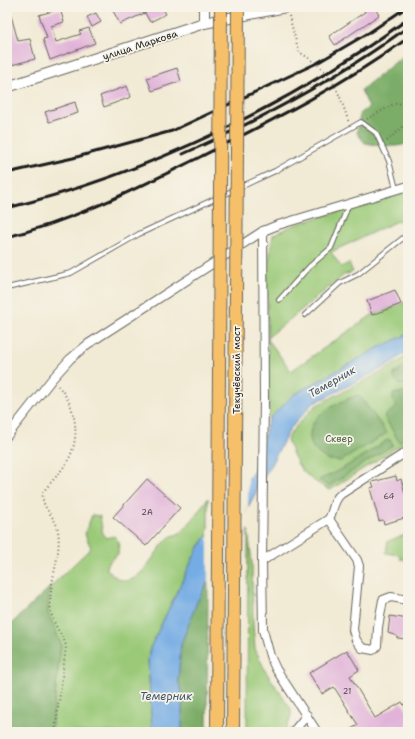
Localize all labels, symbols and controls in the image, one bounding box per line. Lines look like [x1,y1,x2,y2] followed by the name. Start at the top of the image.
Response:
[101,27,180,63] street label: улица Маркова
[230,325,243,414] street label: Текучёвский мост
[306,362,358,402] water label: Темерник
[325,432,353,445] park label: Сквер
[384,491,395,502] house number: 64
[141,507,153,518] house number: 2А
[343,686,351,697] house number: 21
[140,689,192,704] water label: Темерник

